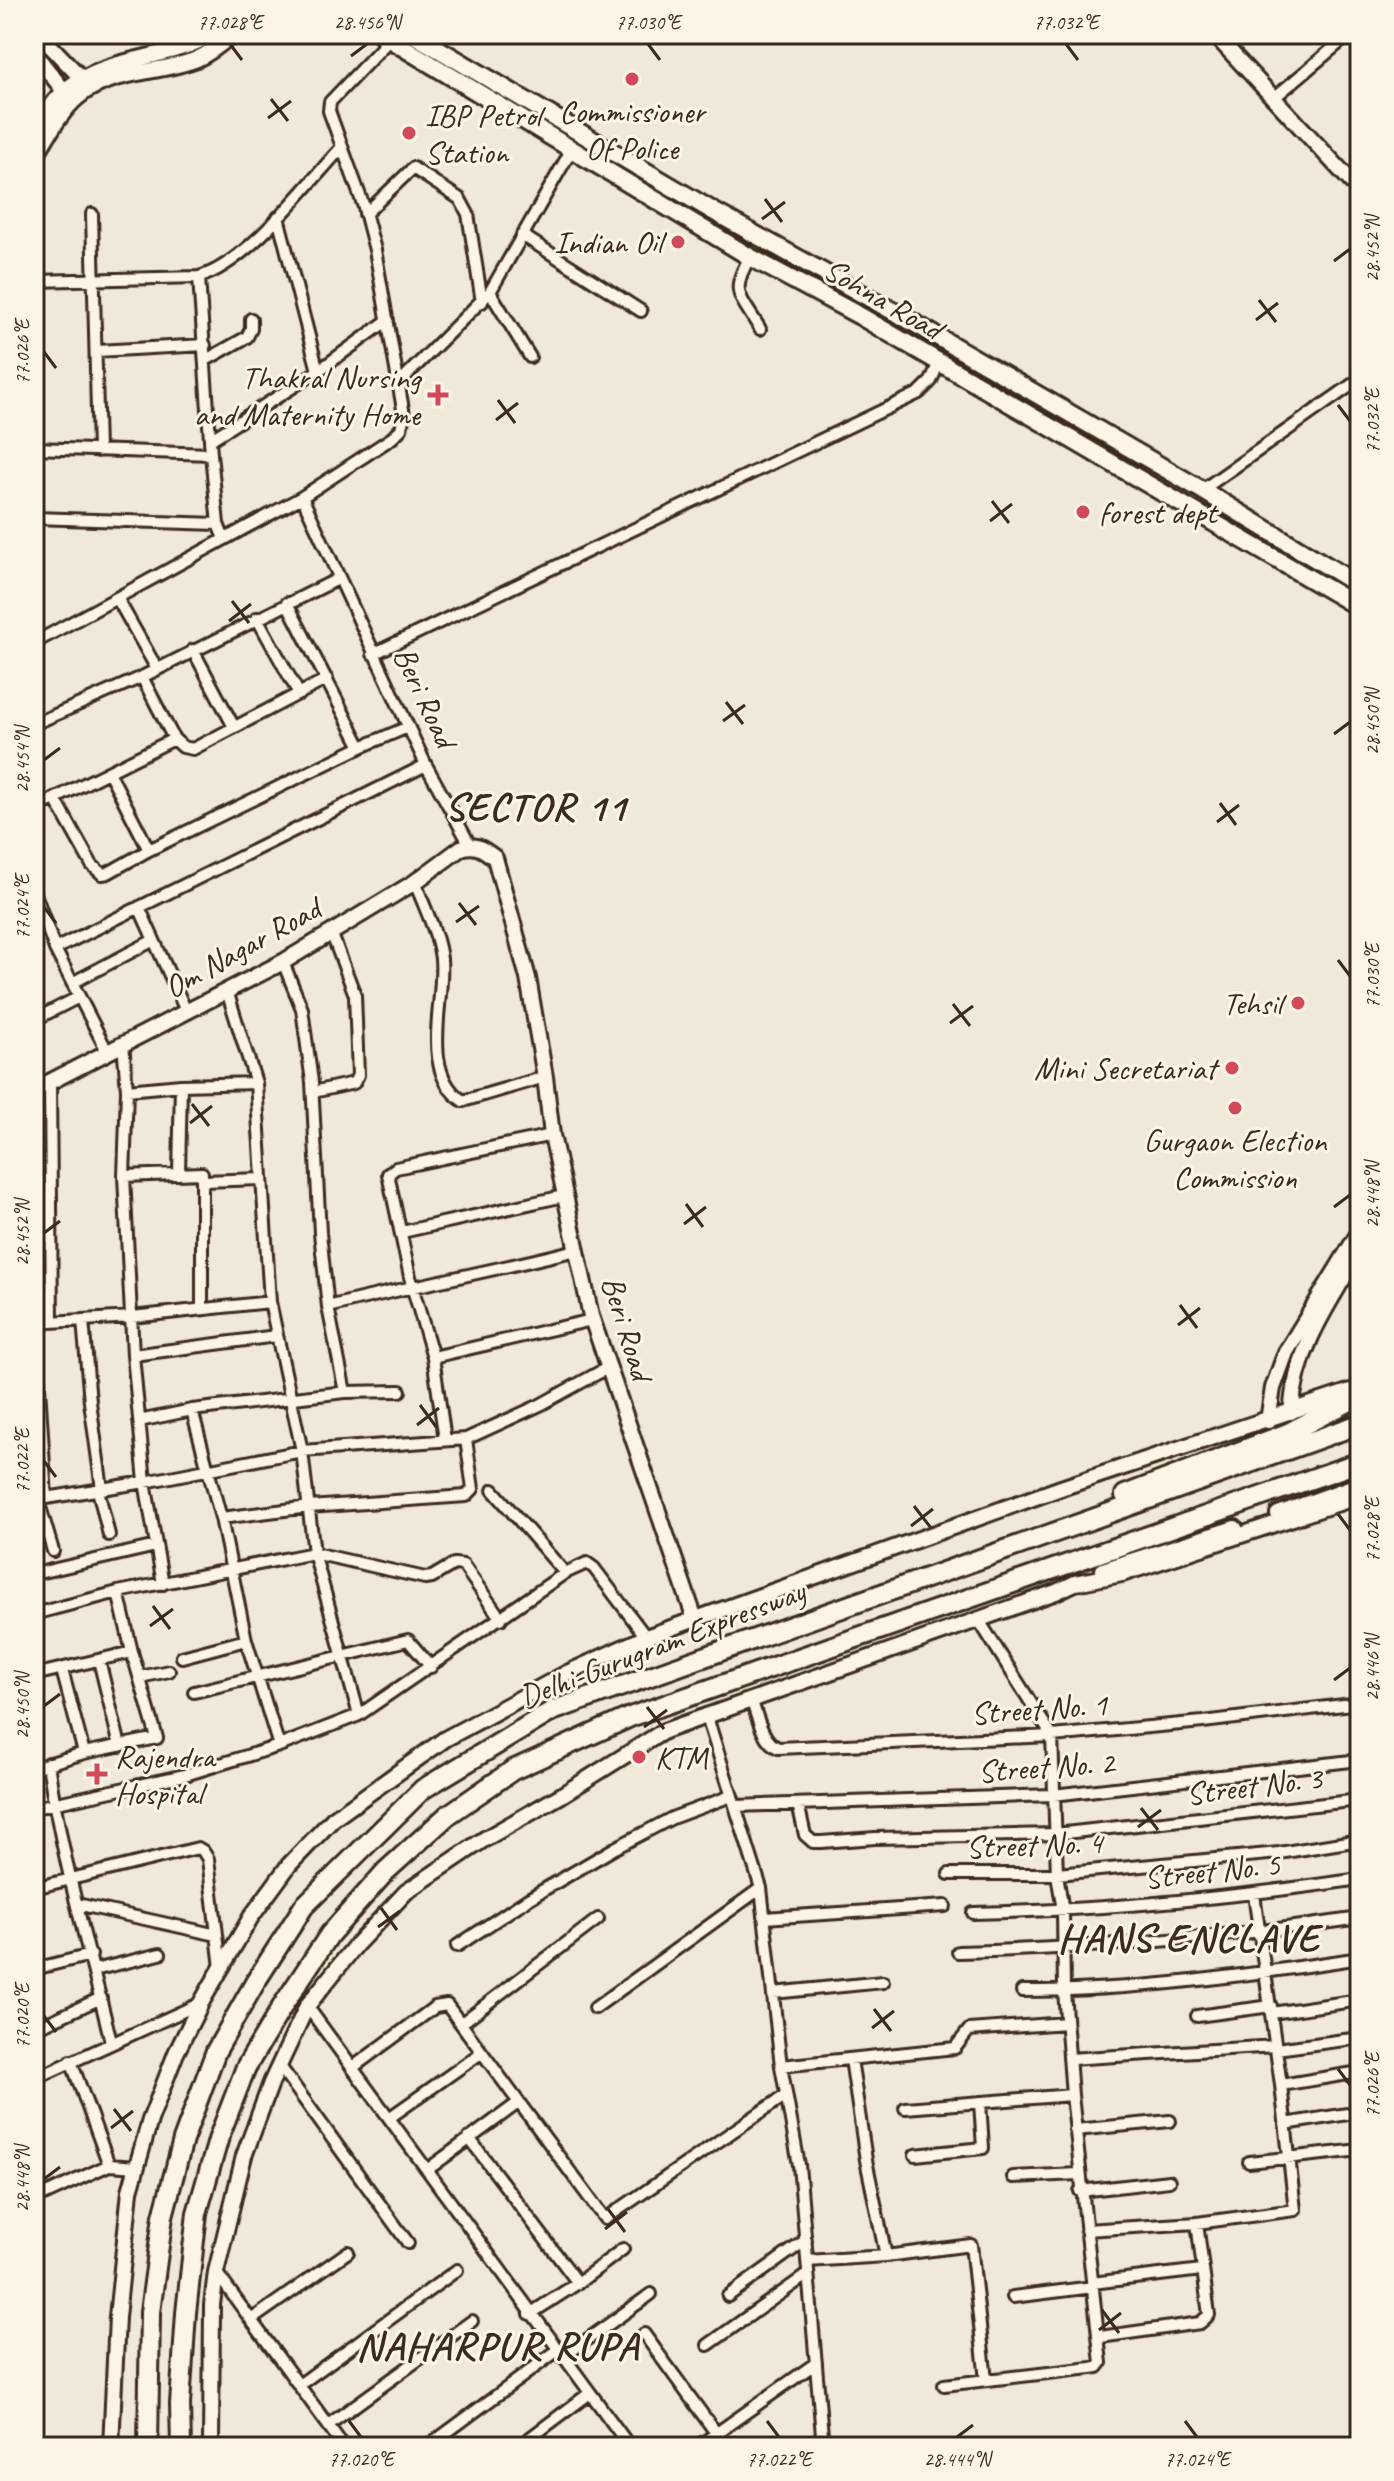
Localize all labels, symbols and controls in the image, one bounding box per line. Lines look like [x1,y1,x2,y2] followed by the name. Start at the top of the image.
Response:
[197,10,265,35] text: 77.028°E
[334,10,403,35] text: 28.456°N
[615,10,683,35] text: 77.030°E
[1033,10,1101,35] text: 77.032°E
[623,70,641,88] marker: Commissioner Of Police
[559,91,707,169] place label: Commissioner Of Police
[425,95,547,173] place label: IBP Petrol Station
[400,124,418,142] marker: IBP Petrol Station
[1360,213,1385,282] text: 28.452°N
[554,222,668,263] place label: Indian Oil
[669,233,687,251] marker: Indian Oil
[816,249,953,351] street label: Sohna Road
[10,317,35,385] text: 77.026°E
[194,357,423,435] place label: Thakral Nursing and Maternity Home
[427,384,449,406] marker: Thakral Nursing and Maternity Home
[1360,386,1385,454] text: 77.032°E
[1099,492,1220,533] place label: forest dept
[1074,503,1092,521] marker: forest dept
[384,640,468,759] street label: Beri Road
[1360,686,1385,755] text: 28.450°N
[10,724,35,793] text: 28.454°N
[445,782,629,832] district label: SECTOR 11
[10,872,35,940] text: 77.024°E
[157,886,331,1008] street label: Om Nagar Road
[1360,941,1385,1009] text: 77.030°E
[1223,983,1288,1024] place label: Tehsil
[1289,994,1307,1012] marker: Tehsil
[1034,1048,1220,1089] place label: Mini Secretariat
[1223,1059,1241,1077] marker: Mini Secretariat
[1226,1099,1244,1117] marker: Gurgaon Election Commission
[1144,1120,1328,1198] place label: Gurgaon Election Commission
[1360,1159,1385,1228] text: 28.448°N
[10,1197,35,1266] text: 28.452°N
[592,1271,664,1390] street label: Beri Road
[10,1426,35,1494] text: 77.022°E
[1360,1495,1385,1563] text: 77.028°E
[514,1570,812,1717] street label: Delhi-Gurugram Expressway
[1360,1632,1385,1701] text: 28.446°N
[10,1670,35,1739] text: 28.450°N
[970,1684,1110,1734] street label: Street No. 1
[115,1736,217,1814] place label: Rajendra Hospital
[655,1737,710,1778] place label: KTM
[977,1742,1118,1792] street label: Street No. 2
[630,1748,648,1766] marker: KTM
[1184,1757,1327,1815] street label: Street No. 3
[86,1763,108,1785] marker: Rajendra Hospital
[965,1822,1106,1868] street label: Street No. 4
[1142,1843,1284,1899] street label: Street No. 5
[1058,1913,1324,1963] district label: HANS ENCLAVE
[10,1981,35,2049] text: 77.020°E
[1360,2050,1385,2118] text: 77.026°E
[10,2143,35,2212] text: 28.448°N
[356,2321,640,2371] district label: NAHARPUR RUPA
[328,2447,396,2472] text: 77.020°E
[746,2447,814,2472] text: 77.022°E
[924,2447,993,2472] text: 28.444°N
[1164,2447,1232,2472] text: 77.024°E

